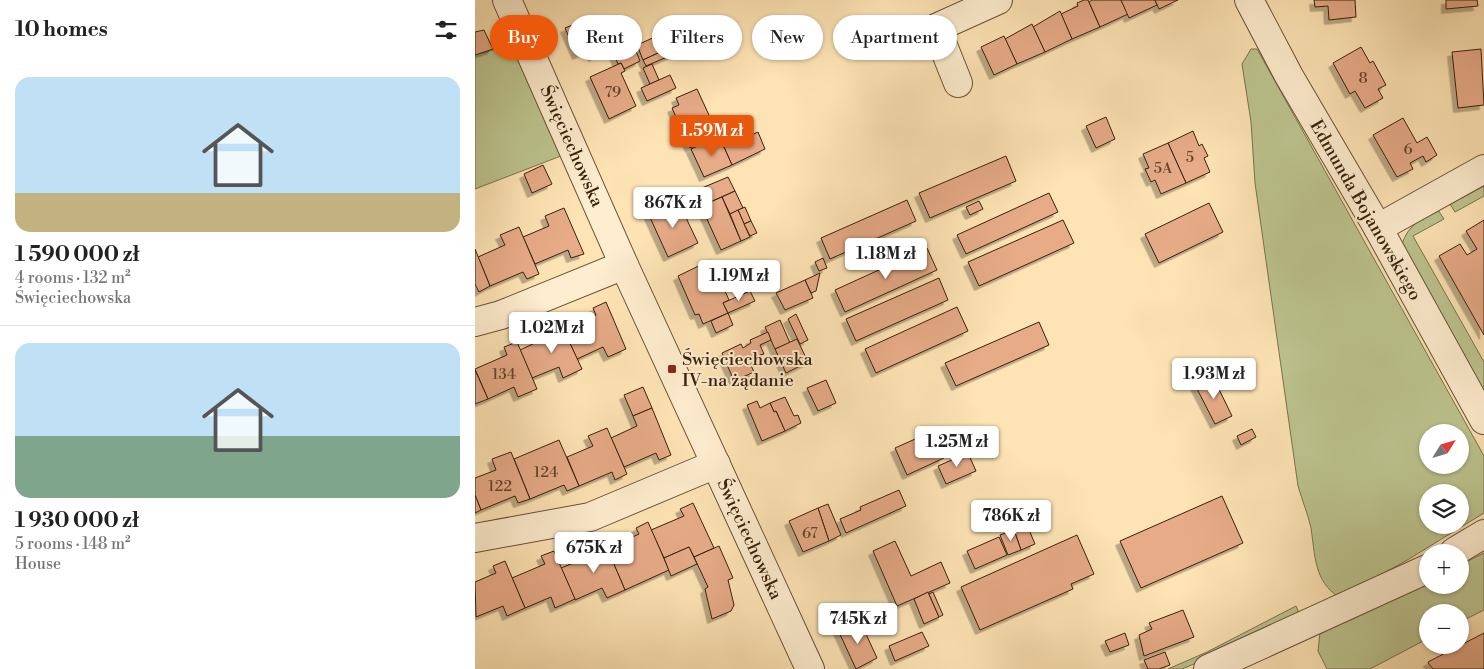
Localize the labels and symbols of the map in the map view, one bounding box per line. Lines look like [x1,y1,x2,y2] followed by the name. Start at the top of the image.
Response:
[1358,69,1368,88] house number: 8
[534,82,609,211] street label: Święciechowska
[605,83,621,102] house number: 79
[660,114,764,157] pin: 1.59M zł
[1304,116,1427,305] street label: Edmunda Bojanowskiego
[1403,140,1413,159] house number: 6
[1186,148,1194,167] house number: 5
[1154,159,1173,178] house number: 5A
[627,186,719,229] pin: 867K zł
[834,238,938,280] pin: 1.18M zł
[687,260,791,302] pin: 1.19M zł
[500,312,604,354] pin: 1.02M zł
[682,348,814,392] place label: Święciechowska IV-na żądanie
[1162,358,1266,400] pin: 1.93M zł
[666,363,678,375] marker: Święciechowska IV-na żądanie
[492,365,516,384] house number: 134
[1419,424,1469,474] north arrow
[905,426,1009,468] pin: 1.25M zł
[534,463,558,482] house number: 124
[712,475,788,604] street label: Święciechowska
[488,477,512,496] house number: 122
[965,500,1057,542] pin: 786K zł
[802,524,818,543] house number: 67
[548,532,640,574] pin: 675K zł
[812,602,904,645] pin: 745K zł

